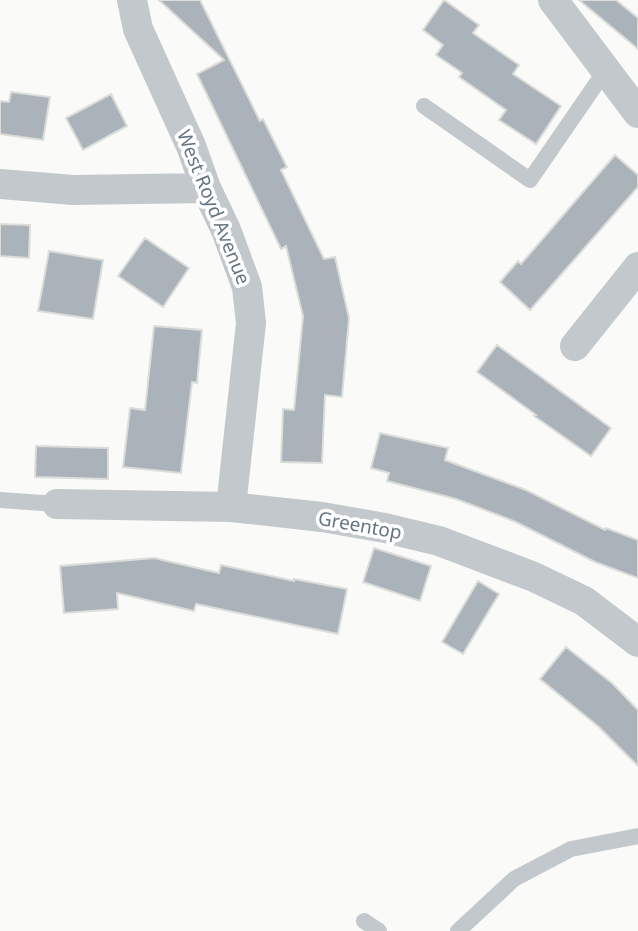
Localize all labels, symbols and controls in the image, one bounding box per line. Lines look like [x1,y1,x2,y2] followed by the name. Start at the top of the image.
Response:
[171,126,257,288] street label: West Royd Avenue
[316,505,404,545] street label: Greentop

